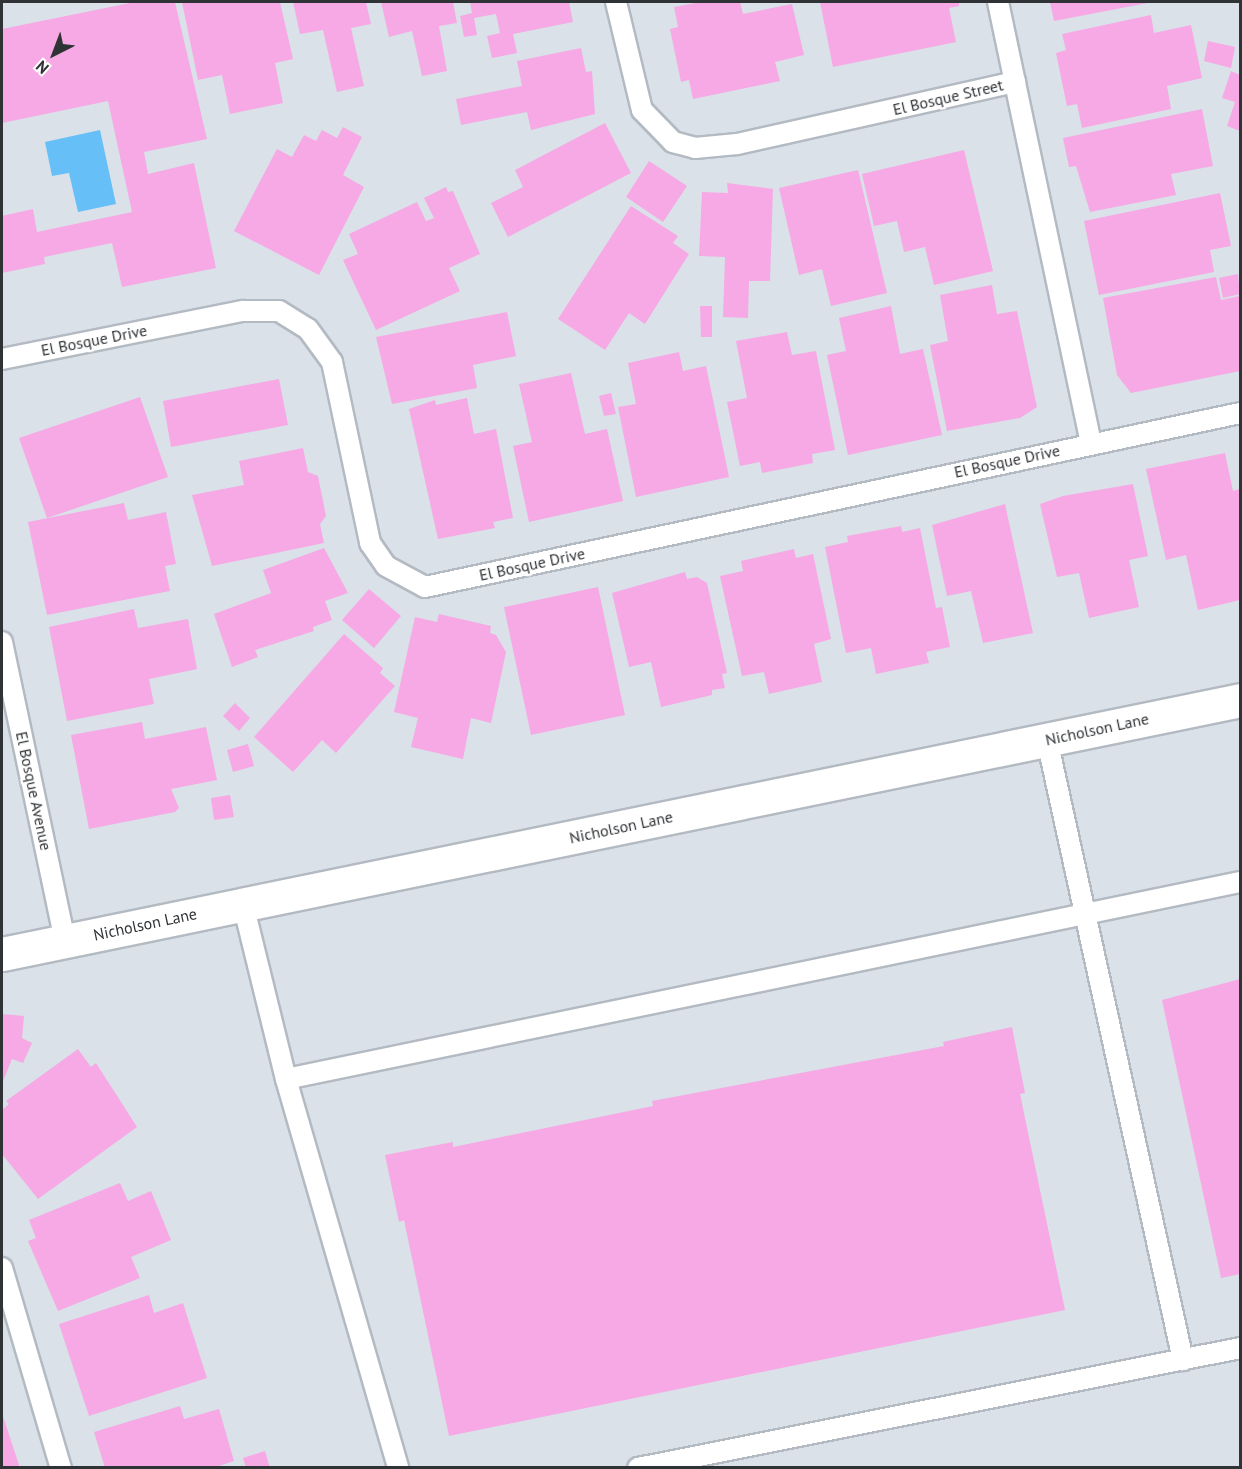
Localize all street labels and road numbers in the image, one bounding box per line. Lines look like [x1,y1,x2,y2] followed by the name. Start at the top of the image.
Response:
[891,75,1005,119] street label: El Bosque Street
[39,320,149,360] street label: El Bosque Drive
[952,440,1062,482] street label: El Bosque Drive
[477,543,587,585] street label: El Bosque Drive
[1043,709,1151,749] street label: Nicholson Lane
[12,729,56,853] street label: El Bosque Avenue
[567,807,675,847] street label: Nicholson Lane
[91,904,199,944] street label: Nicholson Lane

